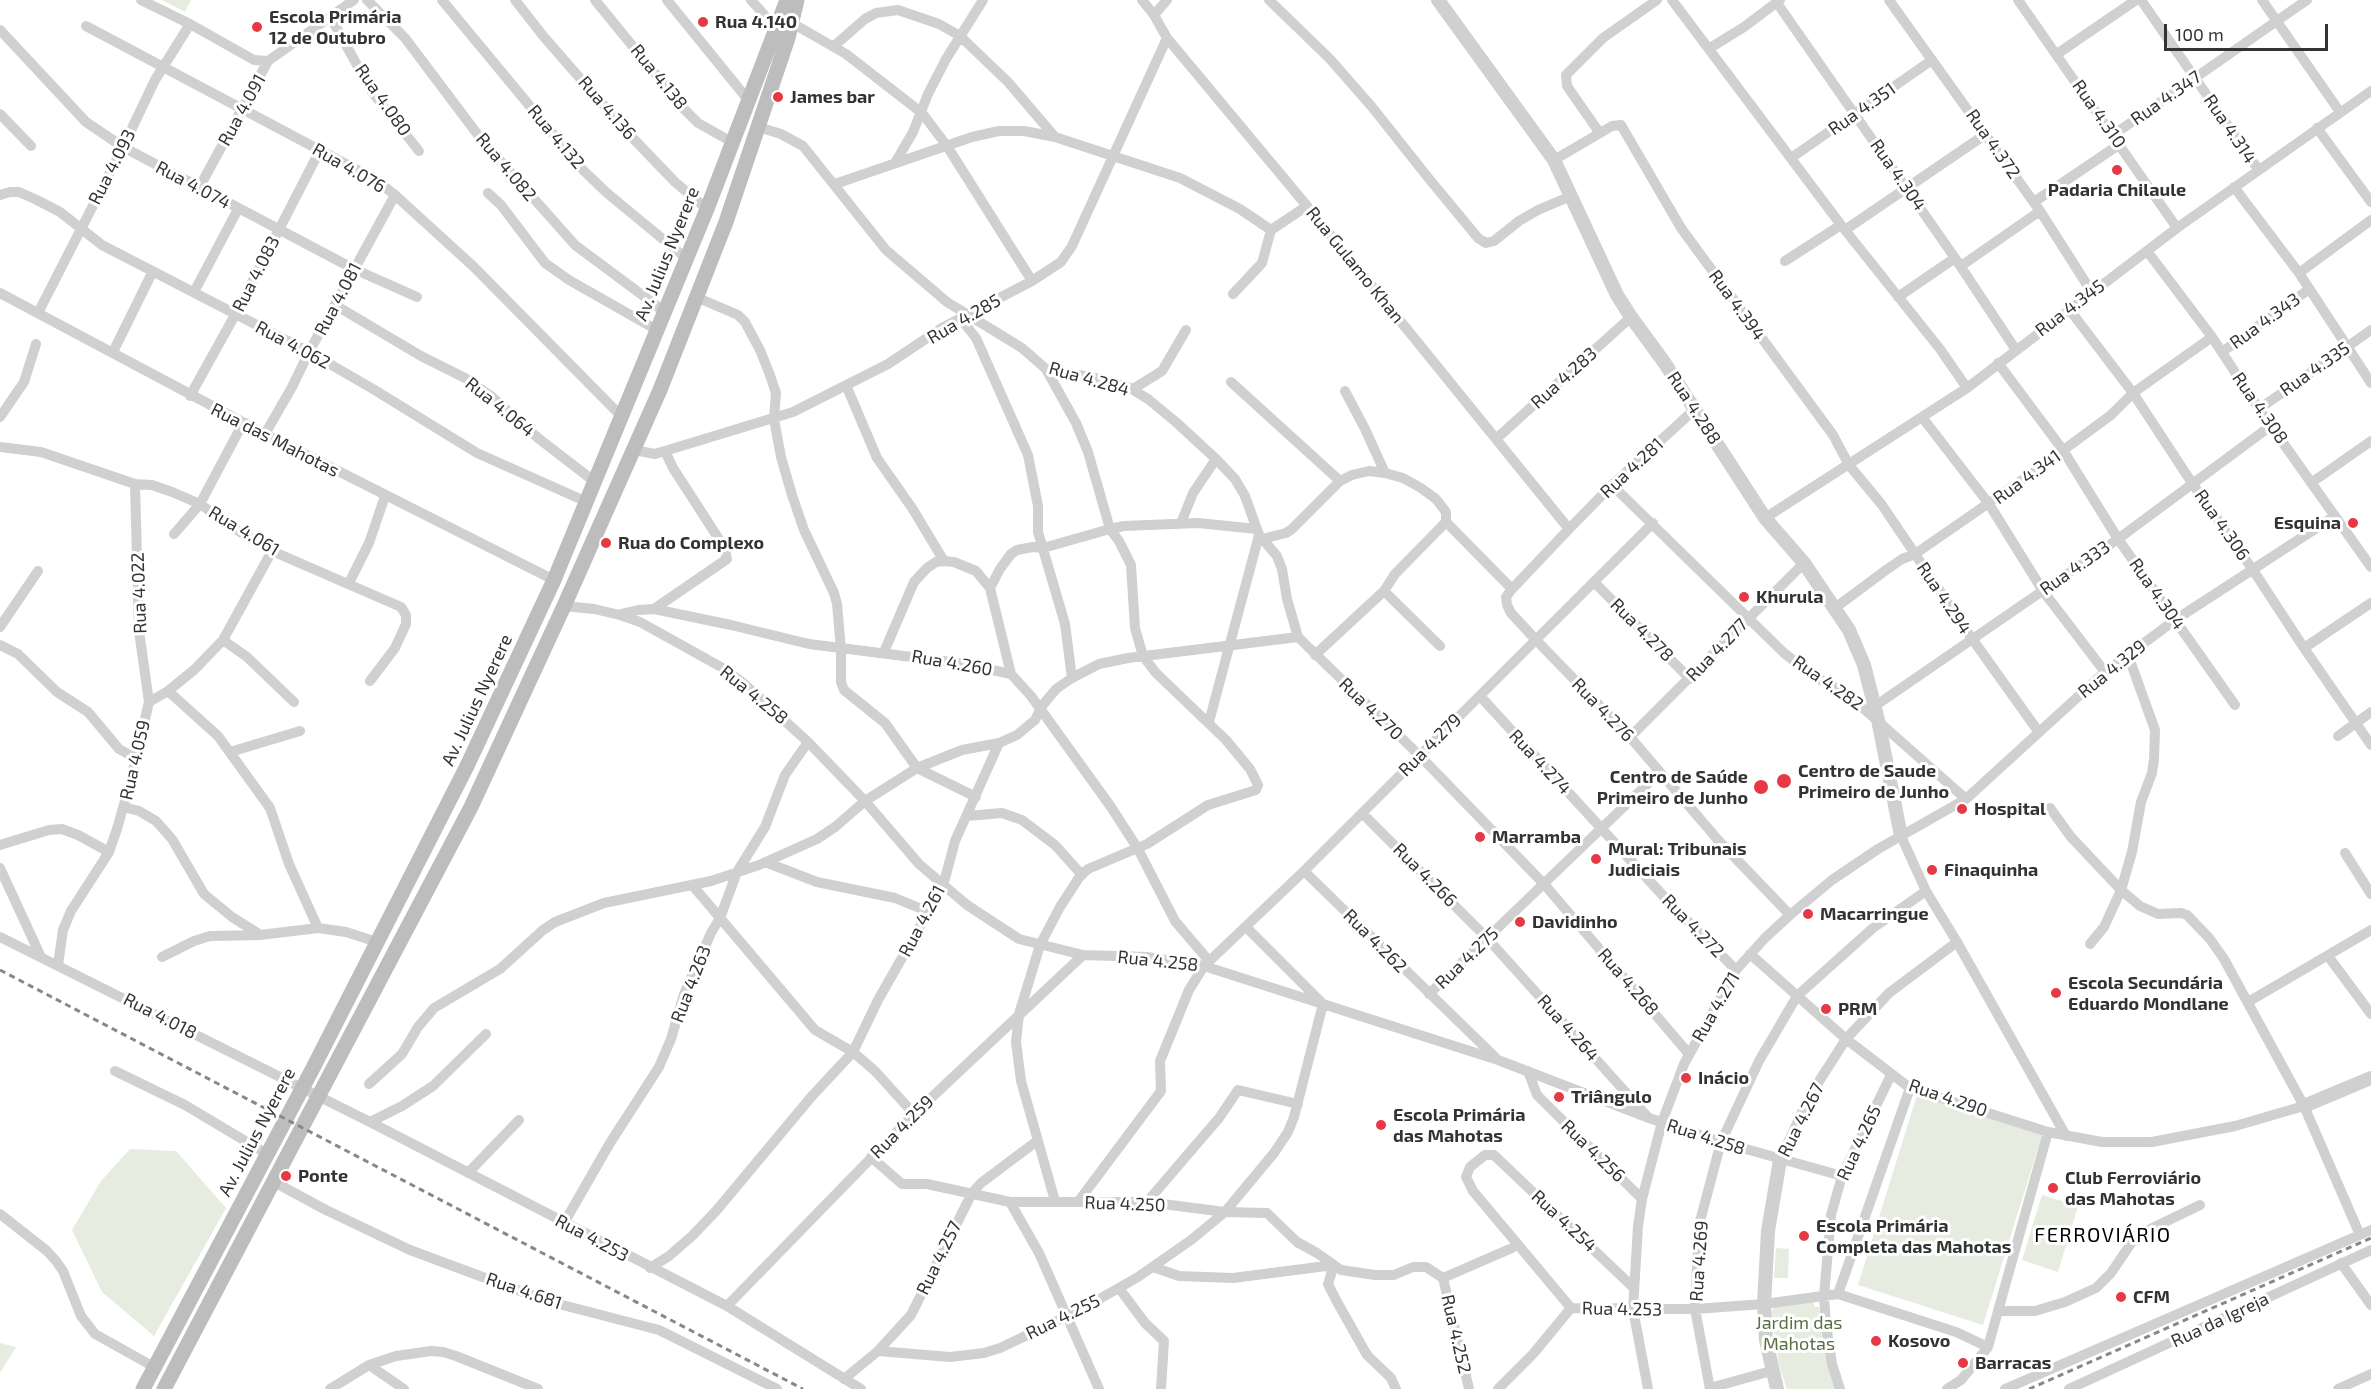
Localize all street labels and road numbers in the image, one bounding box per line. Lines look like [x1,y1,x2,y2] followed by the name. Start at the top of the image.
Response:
[626,40,692,114] street label: Rua 4.138
[350,60,416,140] street label: Rua 4.080
[2127,66,2205,130] street label: Rua 4.347
[213,70,271,150] street label: Rua 4.091
[574,72,640,144] street label: Rua 4.136
[2068,76,2130,152] street label: Rua 4.310
[1824,78,1900,140] street label: Rua 4.351
[2199,90,2261,168] street label: Rua 4.314
[523,101,589,173] street label: Rua 4.132
[1961,105,2025,183] street label: Rua 4.372
[84,126,140,208] street label: Rua 4.093
[471,129,541,205] street label: Rua 4.082
[1866,135,1930,215] street label: Rua 4.304
[309,138,389,198] street label: Rua 4.076
[152,156,234,214] street label: Rua 4.074
[630,184,704,324] street label: Av. Julius Nyerere
[1301,202,1409,328] street label: Rua Gulamo Khan
[228,232,284,316] street label: Rua 4.083
[310,259,366,339] street label: Rua 4.081
[1704,266,1770,344] street label: Rua 4.394
[2031,275,2109,341] street label: Rua 4.345
[2226,288,2304,354] street label: Rua 4.343
[923,289,1005,349] street label: Rua 4.285
[252,316,334,374] street label: Rua 4.062
[2276,337,2354,401] street label: Rua 4.335
[1526,343,1602,413] street label: Rua 4.283
[1046,357,1132,401] street label: Rua 4.284
[1662,368,1726,448] street label: Rua 4.288
[2228,368,2292,448] street label: Rua 4.308
[461,373,539,441] street label: Rua 4.064
[207,398,343,482] street label: Rua das Mahotas
[1596,433,1668,503] street label: Rua 4.281
[1989,445,2065,509] street label: Rua 4.341
[2190,485,2254,565] street label: Rua 4.306
[205,501,283,561] street label: Rua 4.061
[2036,536,2114,600] street label: Rua 4.333
[127,552,151,634] street label: Rua 4.022
[2125,554,2189,634] street label: Rua 4.304
[1912,558,1976,638] street label: Rua 4.294
[1606,594,1678,666] street label: Rua 4.278
[1682,614,1752,686] street label: Rua 4.277
[437,631,517,769] street label: Av. Julius Nyerere
[2074,635,2150,703] street label: Rua 4.329
[910,645,994,681] street label: Rua 4.260
[1788,651,1868,715] street label: Rua 4.282
[716,661,792,729] street label: Rua 4.258
[1334,673,1408,745] street label: Rua 4.270
[1567,674,1639,746] street label: Rua 4.276
[1394,709,1466,781] street label: Rua 4.279
[115,718,155,802] street label: Rua 4.059
[1505,725,1575,799] street label: Rua 4.274
[1389,839,1461,911] street label: Rua 4.266
[894,881,950,961] street label: Rua 4.261
[1657,890,1729,962] street label: Rua 4.272
[1339,905,1411,977] street label: Rua 4.262
[1431,923,1503,993] street label: Rua 4.275
[666,942,716,1026] street label: Rua 4.263
[1593,944,1663,1020] street label: Rua 4.268
[1117,946,1199,976] street label: Rua 4.258
[1687,968,1745,1046] street label: Rua 4.271
[120,988,200,1044] street label: Rua 4.018
[1533,990,1603,1066] street label: Rua 4.264
[214,1064,300,1200] street label: Av. Julius Nyerere
[1906,1074,1990,1122] street label: Rua 4.290
[1773,1079,1829,1161] street label: Rua 4.267
[866,1091,938,1163] street label: Rua 4.259
[1832,1102,1886,1184] street label: Rua 4.265
[1664,1114,1748,1160] street label: Rua 4.258
[1557,1115,1629,1187] street label: Rua 4.256
[1527,1185,1601,1257] street label: Rua 4.254
[1084,1192,1166,1216] street label: Rua 4.250
[552,1210,632,1266] street label: Rua 4.253
[912,1218,966,1298] street label: Rua 4.257
[1685,1220,1713,1302] street label: Rua 4.269
[483,1268,565,1314] street label: Rua 4.681
[2168,1288,2272,1352] street label: Rua da Igreja
[1022,1290,1104,1344] street label: Rua 4.255
[1436,1292,1476,1376] street label: Rua 4.252
[1582,1298,1662,1320] street label: Rua 4.253

